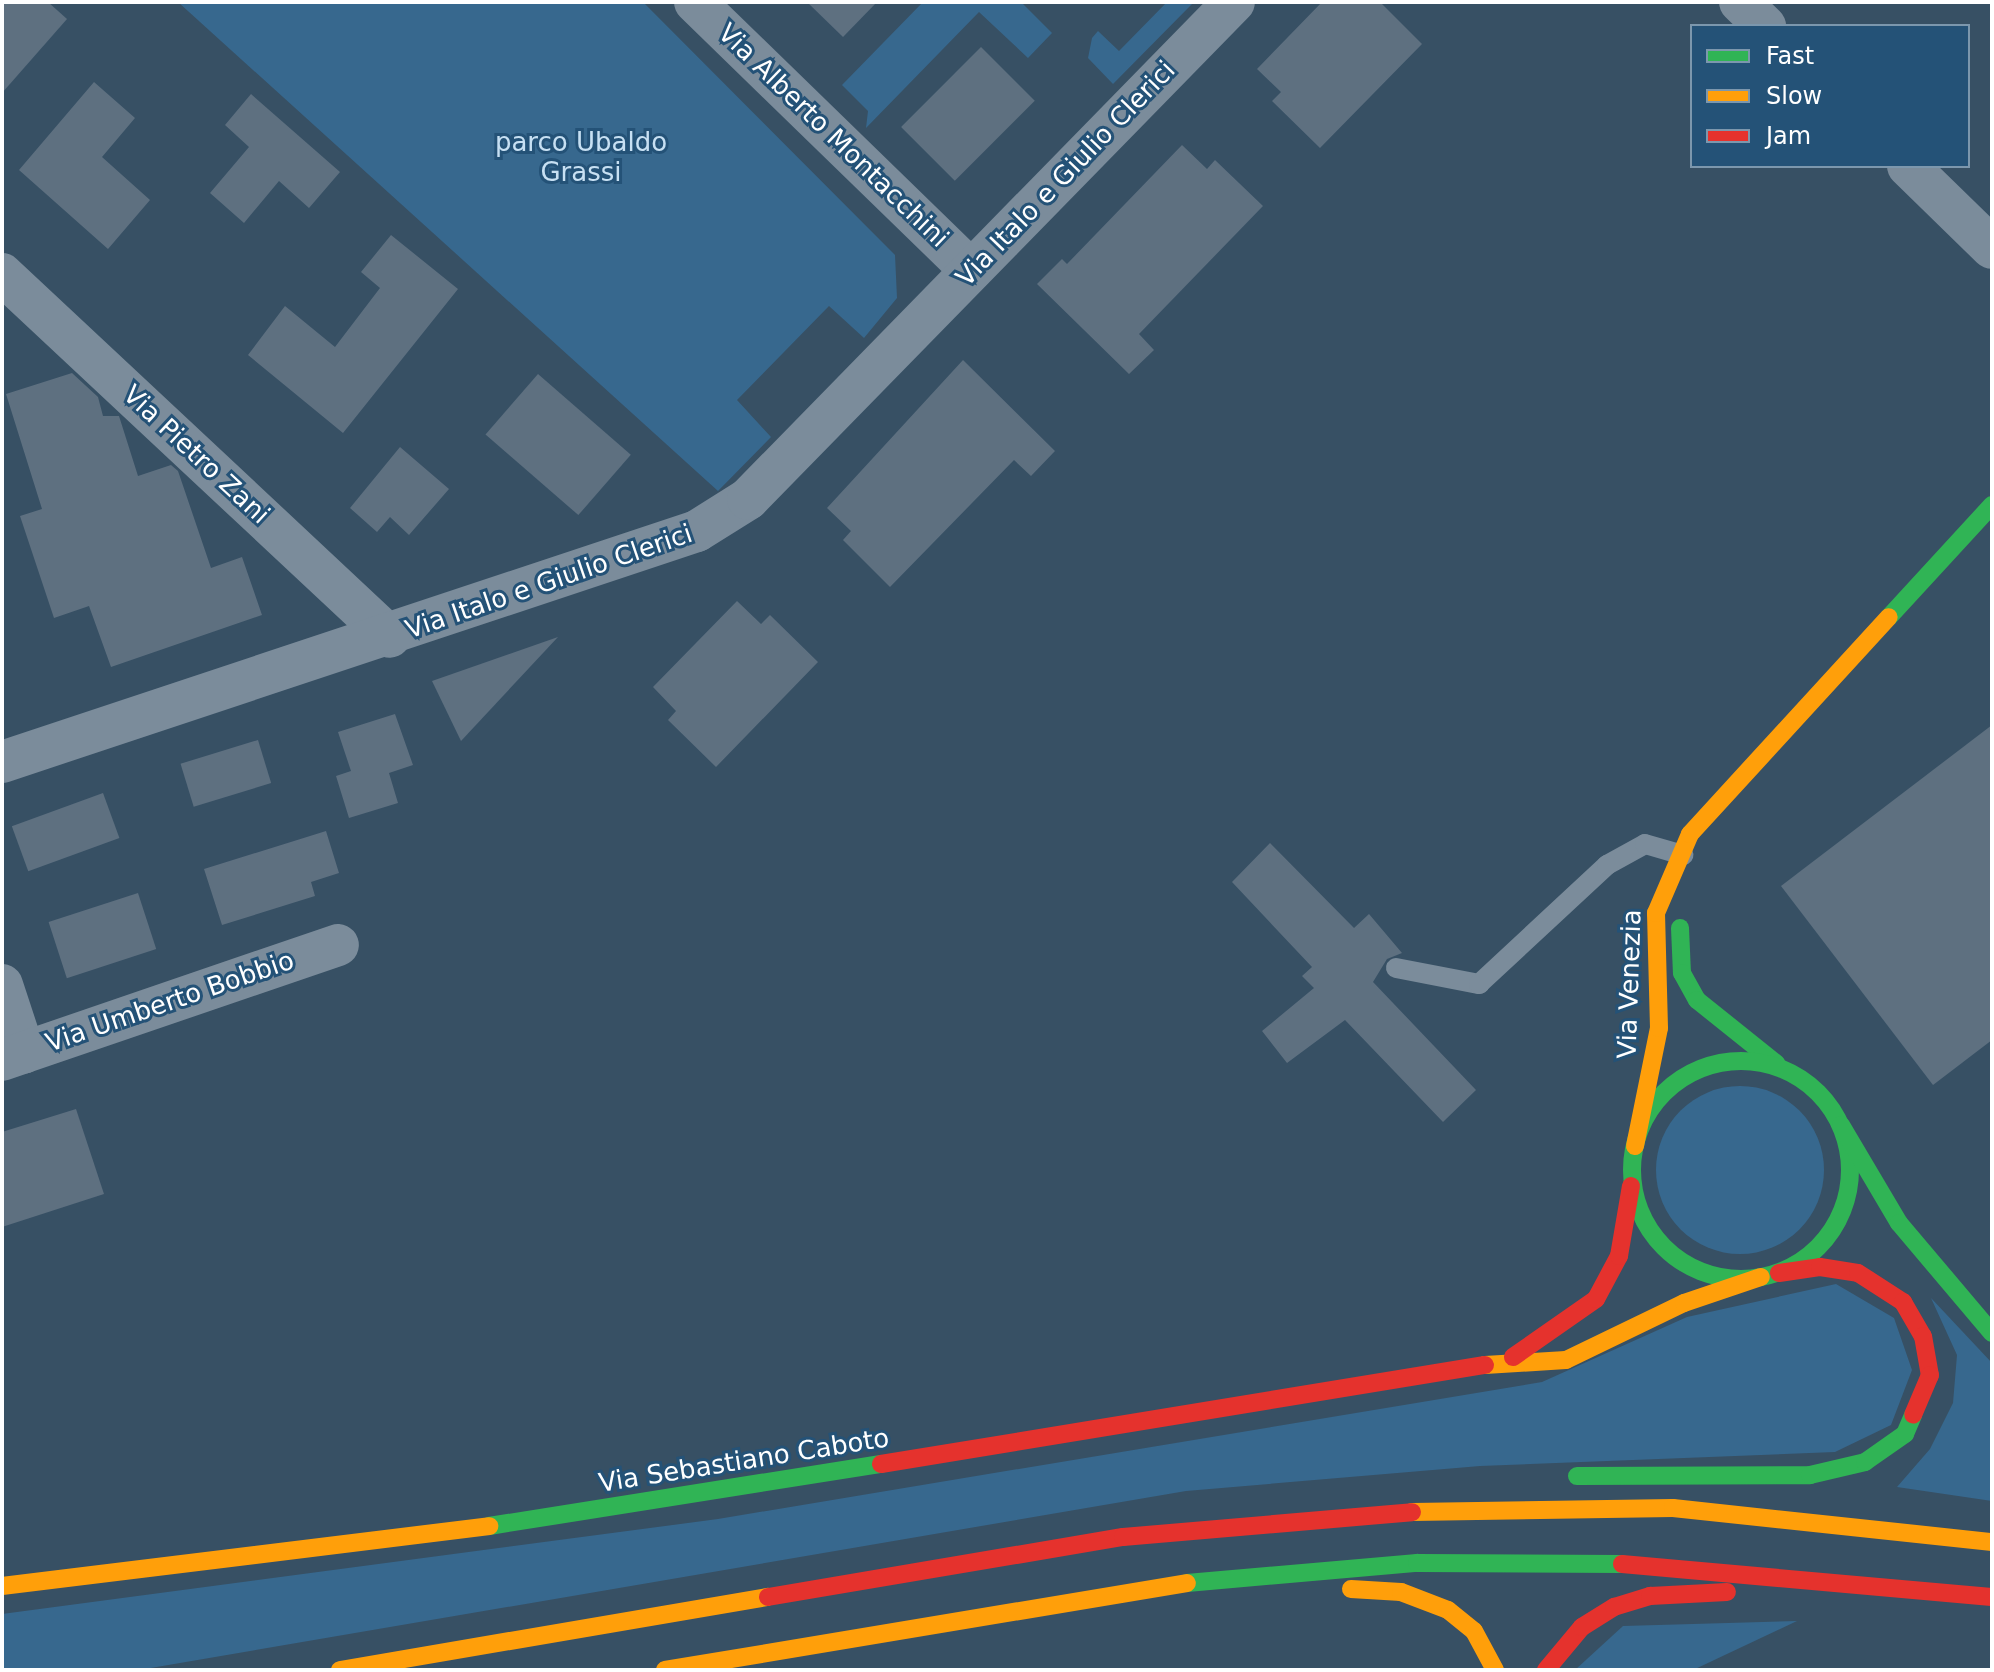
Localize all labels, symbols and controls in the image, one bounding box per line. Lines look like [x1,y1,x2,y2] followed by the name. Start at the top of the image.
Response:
[711,18,955,254] street label: Via Alberto Montacchini
[1690,24,1970,168] legend
[1766,42,1814,70] text: Fast
[950,55,1182,293] street label: Via Italo e Giulio Clerici
[1766,82,1822,110] text: Slow
[1766,122,1811,150] text: Jam
[495,127,667,188] park label: parco Ubaldo Grassi
[116,379,276,531] street label: Via Pietro Zani
[401,518,697,646] street label: Via Italo e Giulio Clerici
[1612,909,1648,1059] street label: Via Venezia
[42,945,298,1059] street label: Via Umberto Bobbio
[597,1423,891,1499] street label: Via Sebastiano Caboto

